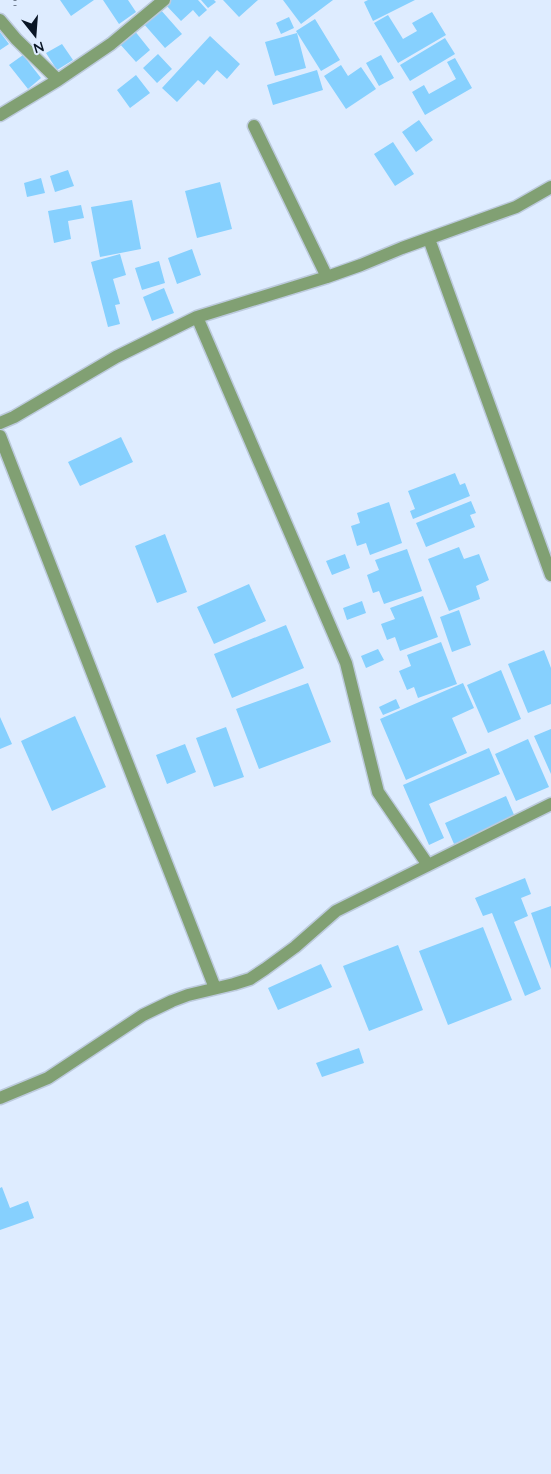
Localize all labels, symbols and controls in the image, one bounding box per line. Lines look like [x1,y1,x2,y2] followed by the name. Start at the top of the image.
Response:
[10,10,60,60] north arrow
[31,37,46,58] text: N

